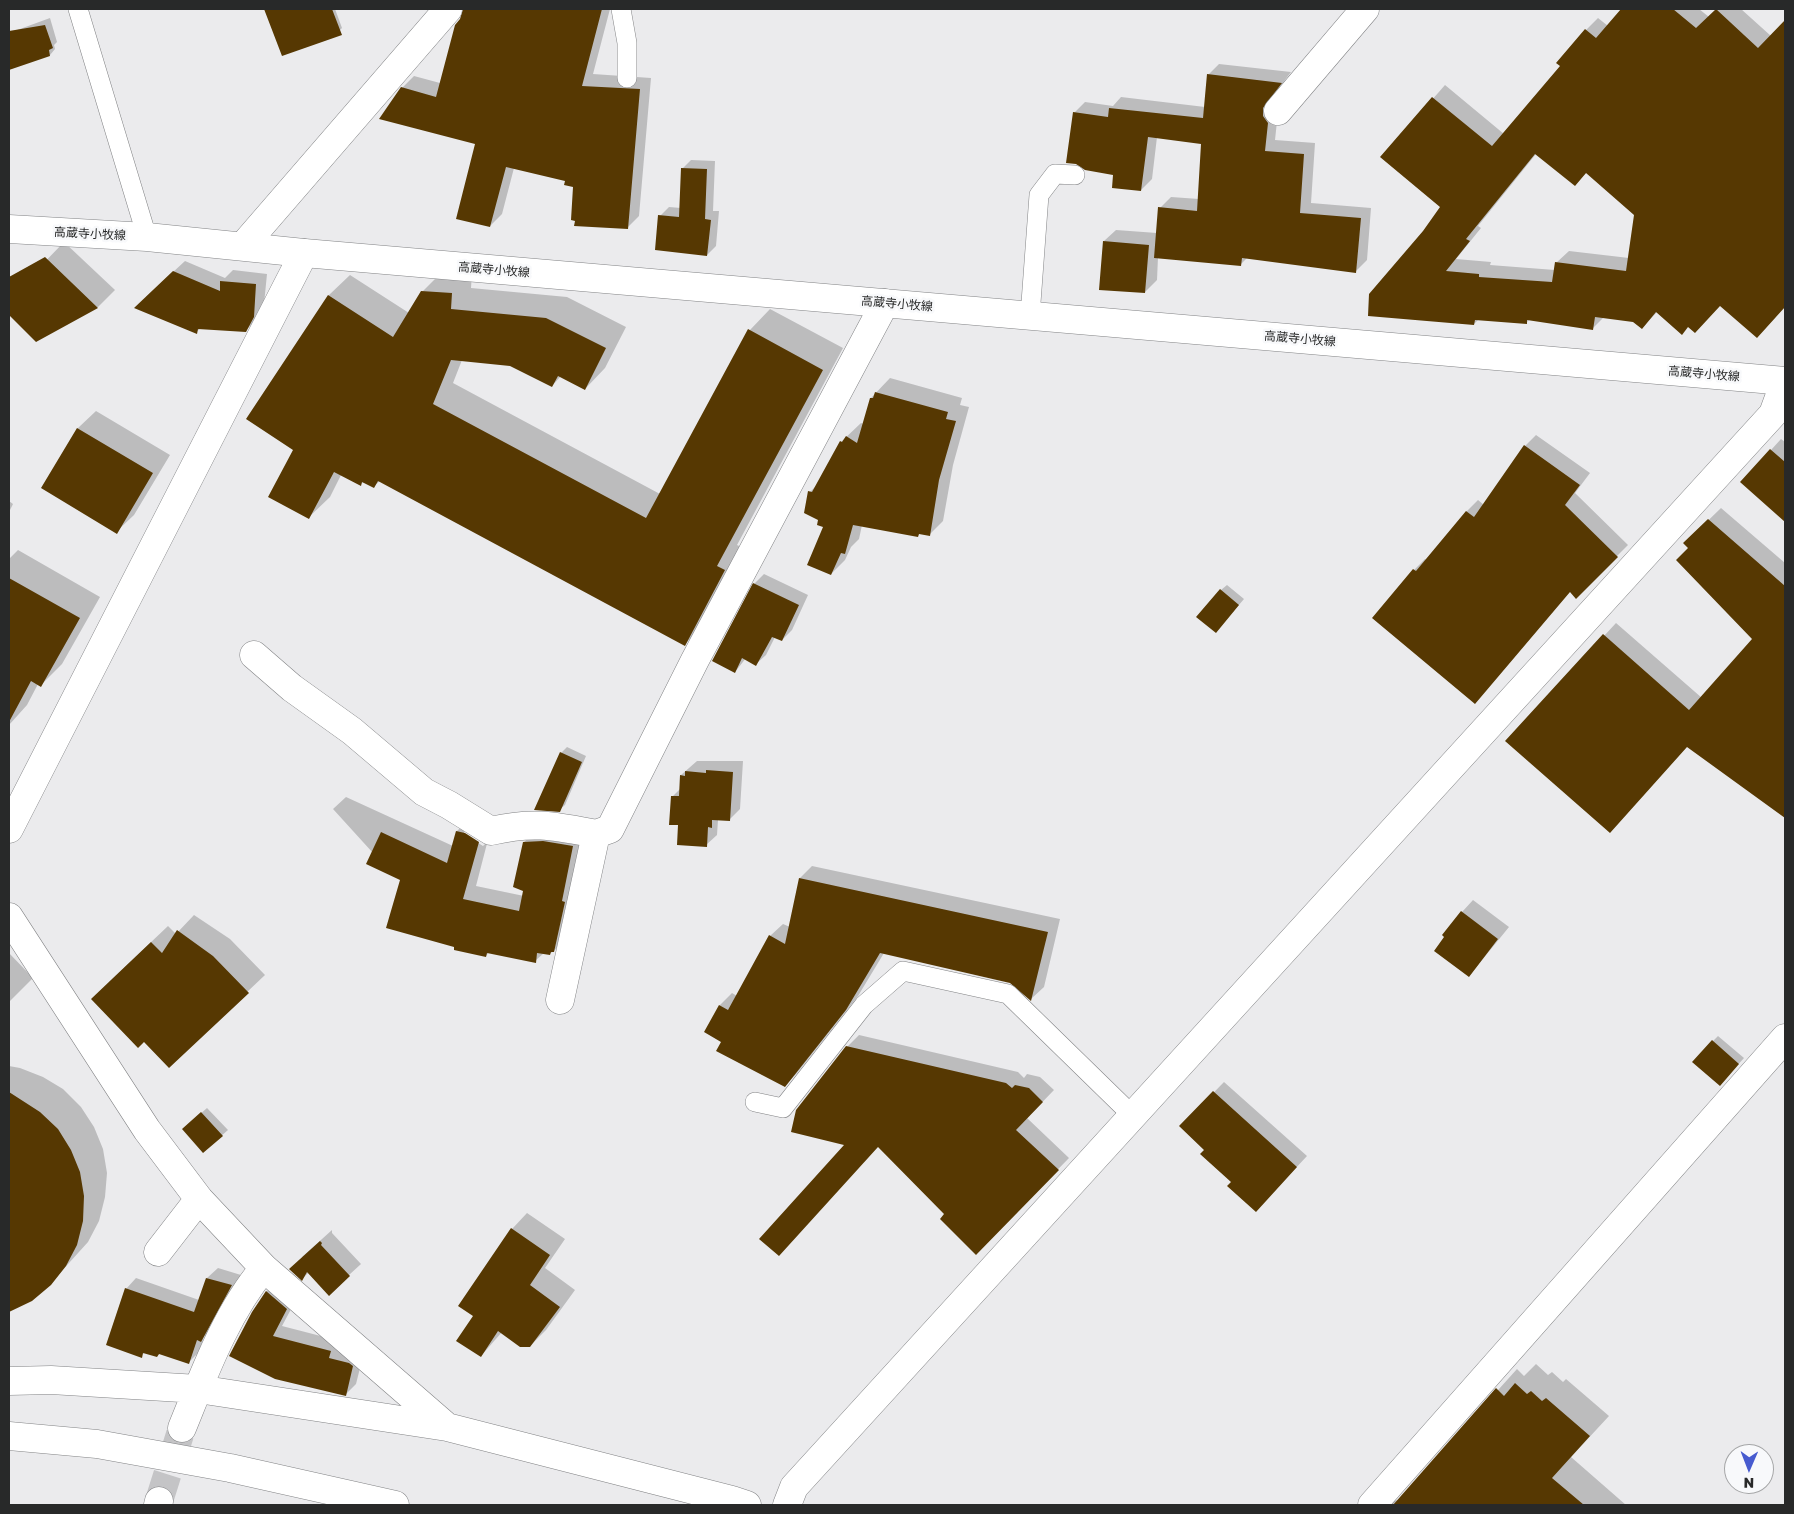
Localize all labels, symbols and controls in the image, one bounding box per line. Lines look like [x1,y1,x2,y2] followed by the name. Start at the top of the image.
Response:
[54,225,126,243] street label: 高蔵寺小牧線
[458,260,530,280] street label: 高蔵寺小牧線
[861,294,933,314] street label: 高蔵寺小牧線
[1264,329,1336,349] street label: 高蔵寺小牧線
[1668,364,1740,384] street label: 高蔵寺小牧線
[1724,1444,1774,1494] north arrow
[1743,1475,1754,1492] text: N

